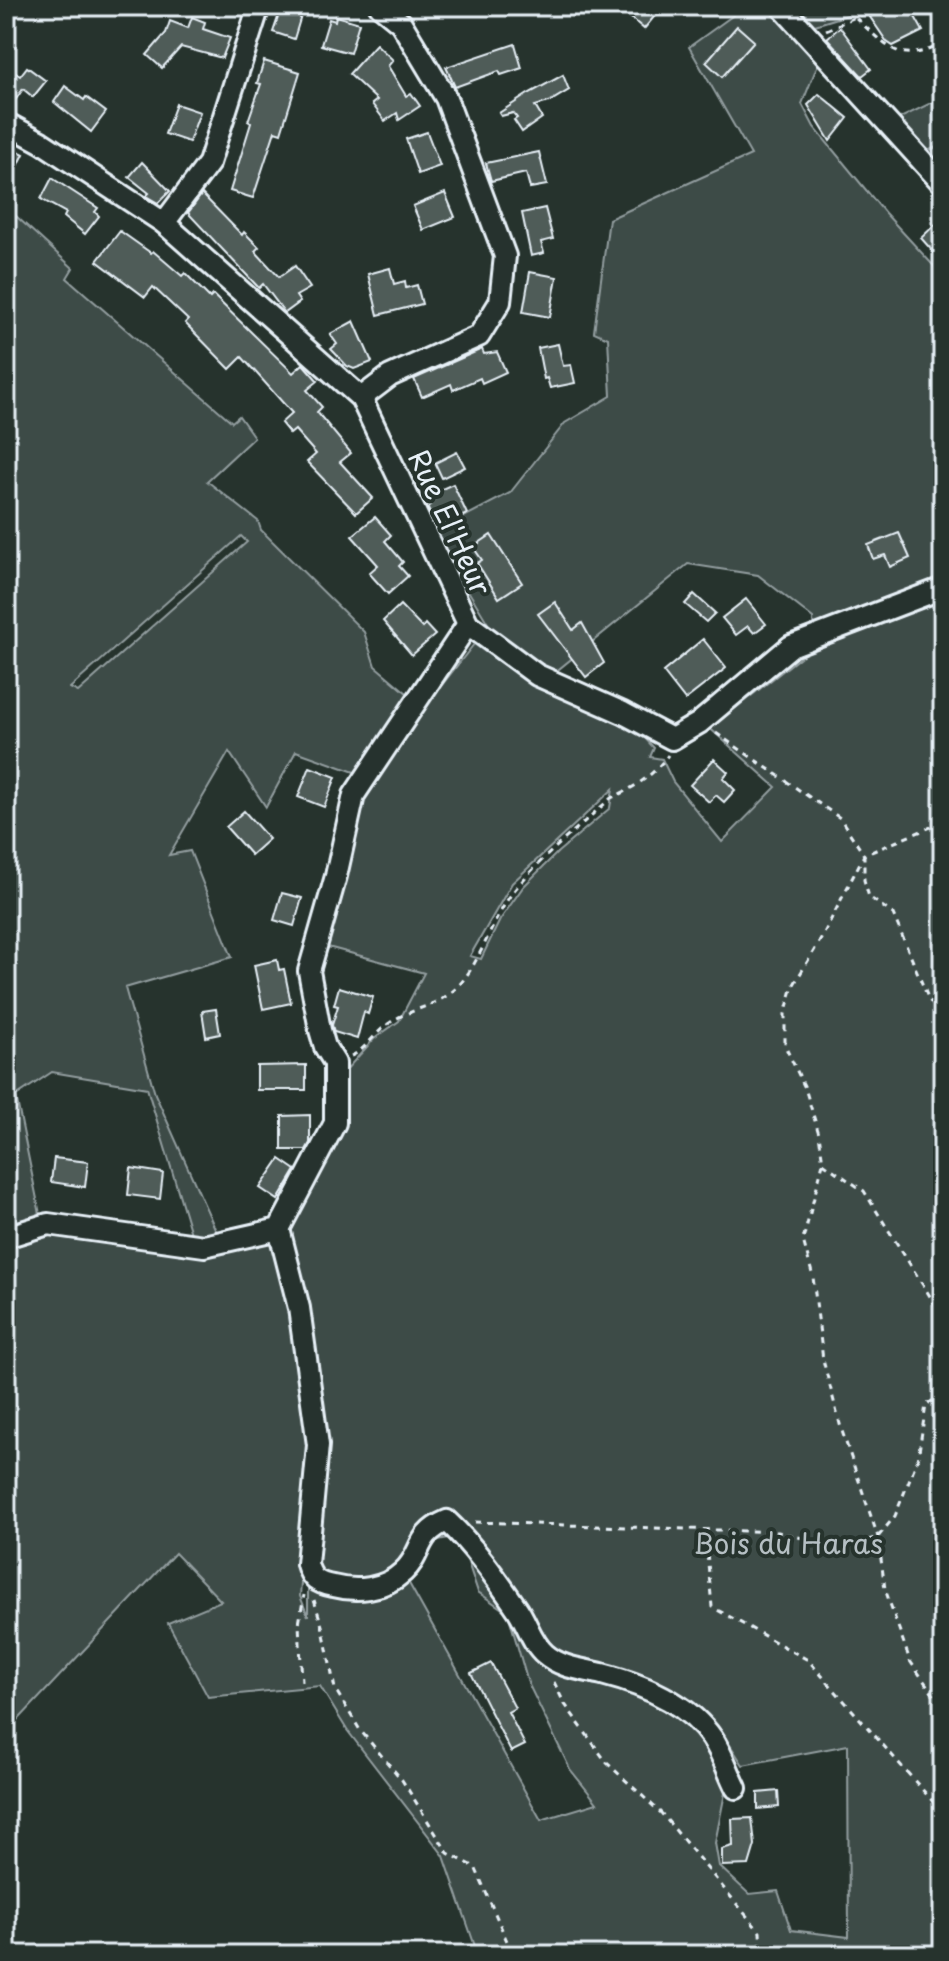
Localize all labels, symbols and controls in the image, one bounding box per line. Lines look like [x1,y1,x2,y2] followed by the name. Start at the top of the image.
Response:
[398,442,504,602] street label: Rue El'Heur
[693,1521,883,1564] park label: Bois du Haras

